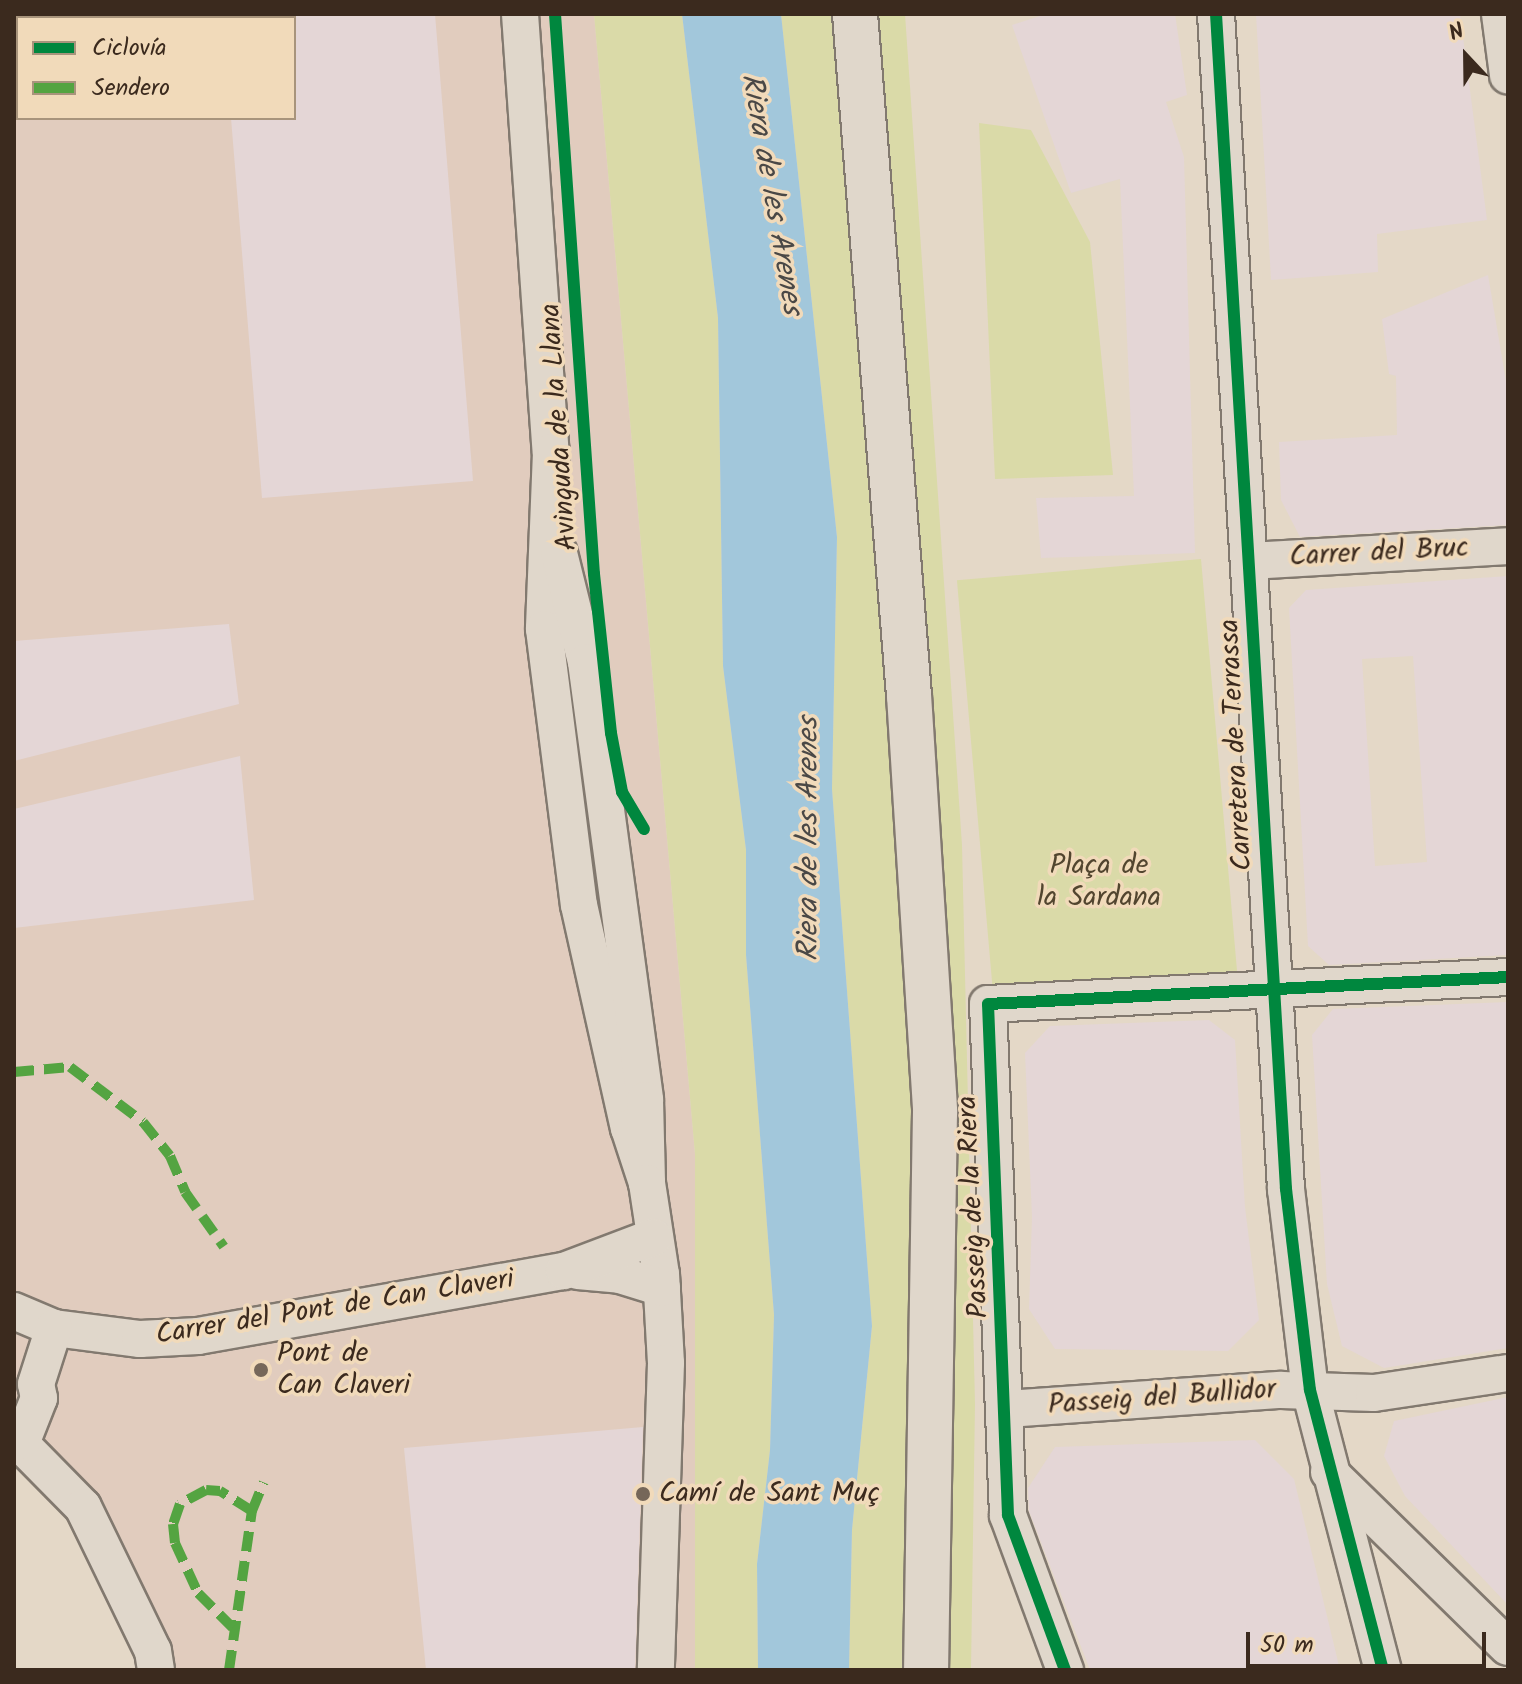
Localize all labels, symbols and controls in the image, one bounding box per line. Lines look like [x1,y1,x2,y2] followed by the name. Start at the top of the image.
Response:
[1444,14,1470,52] text: N
[16,16,296,120] legend
[1426,16,1506,96] north arrow
[92,29,167,68] text: Ciclovía
[92,69,170,108] text: Sendero
[732,71,810,317] water label: Riera de les Arenes
[535,302,585,552] street label: Avinguda de la Llana
[1289,532,1469,574] street label: Carrer del Bruc
[1214,618,1260,872] street label: Carretera de Terrassa
[791,717,827,961] water label: Riera de les Arenes
[1037,849,1161,915] park label: Plaça de la Sardana
[951,1095,997,1319] street label: Passeig de la Riera
[154,1263,516,1353] street label: Carrer del Pont de Can Claveri
[277,1337,410,1403] place label: Pont de Can Claveri
[252,1361,270,1379] marker: Pont de Can Claveri
[1047,1373,1277,1423] street label: Passeig del Bullidor
[659,1477,880,1511] place label: Camí de Sant Muç
[634,1485,652,1503] marker: Camí de Sant Muç
[1250,1616,1490,1666] scale bar
[1260,1626,1314,1665] text: 50 m

